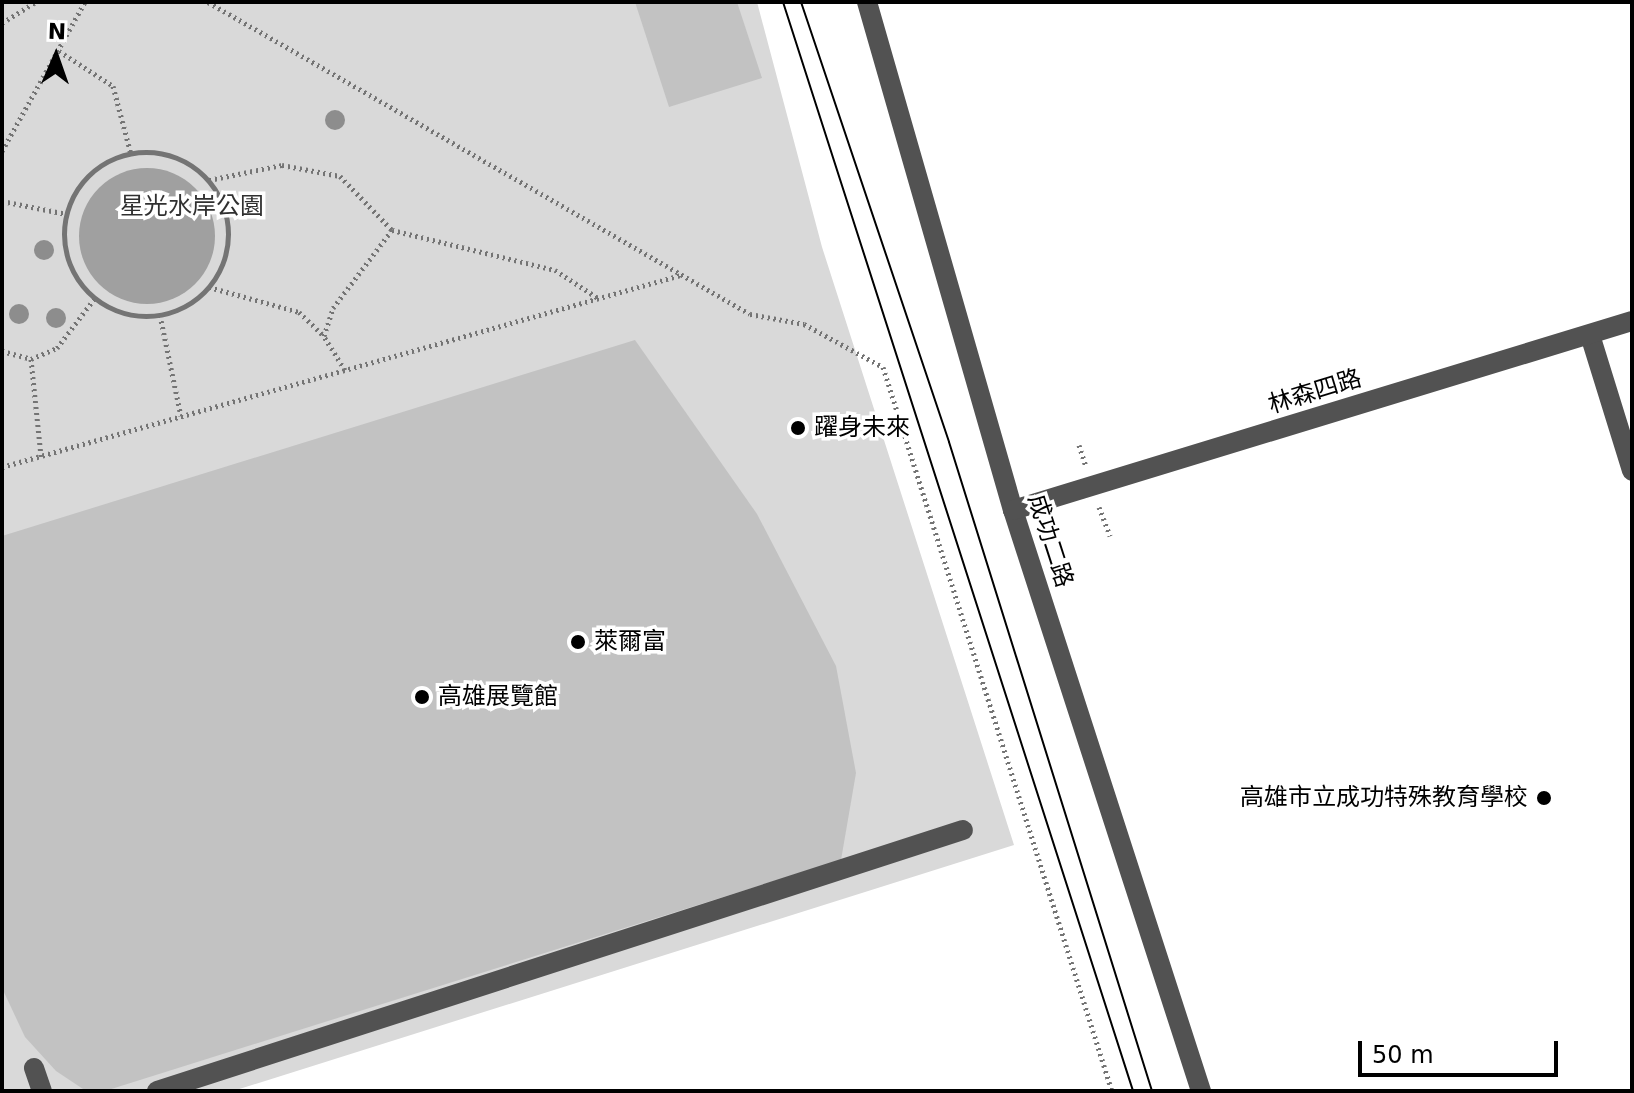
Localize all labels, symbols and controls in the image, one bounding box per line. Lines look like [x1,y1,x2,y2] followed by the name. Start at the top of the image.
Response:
[16,16,96,96] north arrow
[47,19,66,44] text: N
[120,193,264,221] park label: 星光水岸公園
[1265,364,1365,420] street label: 林森四路
[814,414,910,442] place label: 躍身未來
[789,419,807,437] marker: 躍身未來
[1021,491,1079,591] street label: 成功二路
[594,628,666,656] place label: 萊爾富
[569,633,587,651] marker: 萊爾富
[438,683,558,711] place label: 高雄展覽館
[413,688,431,706] marker: 高雄展覽館
[1240,784,1528,812] place label: 高雄市立成功特殊教育學校
[1535,789,1553,807] marker: 高雄市立成功特殊教育學校
[1362,1025,1562,1075] scale bar
[1372,1041,1434,1069] text: 50 m

